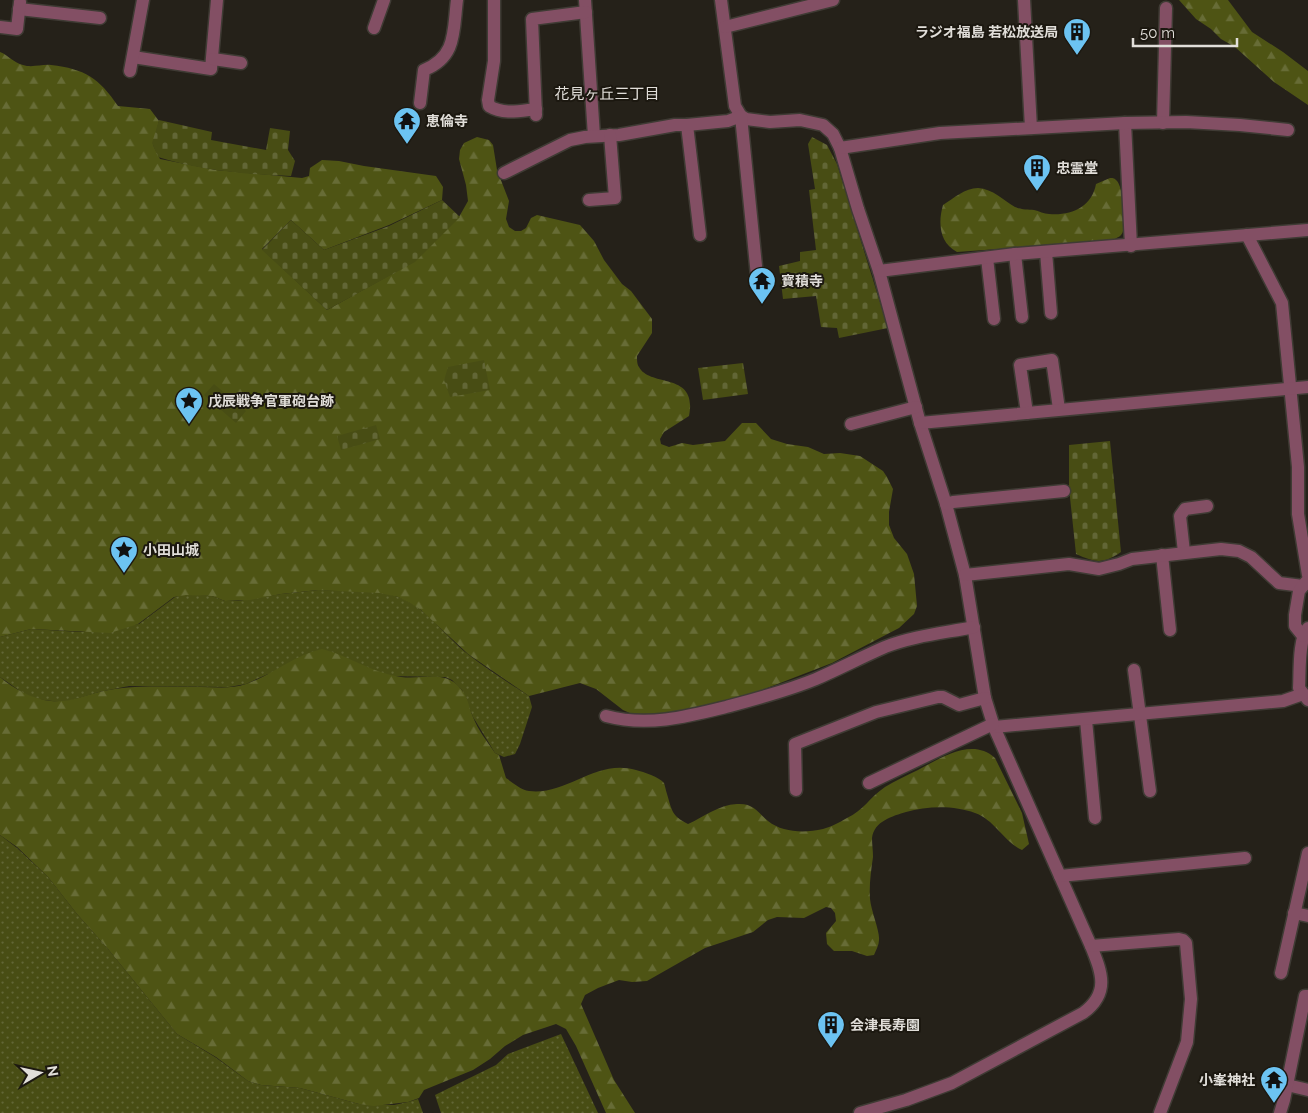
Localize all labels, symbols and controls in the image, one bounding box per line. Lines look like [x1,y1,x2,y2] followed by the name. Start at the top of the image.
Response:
[1133,15,1237,47] scale bar
[1062,17,1092,56] building icon: ラジオ福島 若松放送局
[915,24,1058,40] place label: ラジオ福島 若松放送局
[1140,24,1175,42] text: 50 m
[554,85,660,103] district label: 花見ヶ丘三丁目
[392,106,422,145] temple icon: 恵倫寺
[426,113,468,129] place label: 恵倫寺
[1022,153,1052,192] building icon: 忠霊堂
[1056,160,1098,176] place label: 忠霊堂
[747,266,777,305] temple icon: 寳積寺
[781,273,823,289] place label: 寳積寺
[174,386,204,425] place icon: 戊辰戦争官軍砲台跡
[208,393,334,409] place label: 戊辰戦争官軍砲台跡
[109,535,139,574] place icon: 小田山城
[143,542,199,558] place label: 小田山城
[816,1010,846,1049] building icon: 会津長寿園
[850,1017,920,1033] place label: 会津長寿園
[15,1048,65,1098] north arrow
[44,1064,62,1077] text: N
[1259,1065,1289,1104] temple icon: 小峯神社
[1199,1072,1255,1088] place label: 小峯神社

